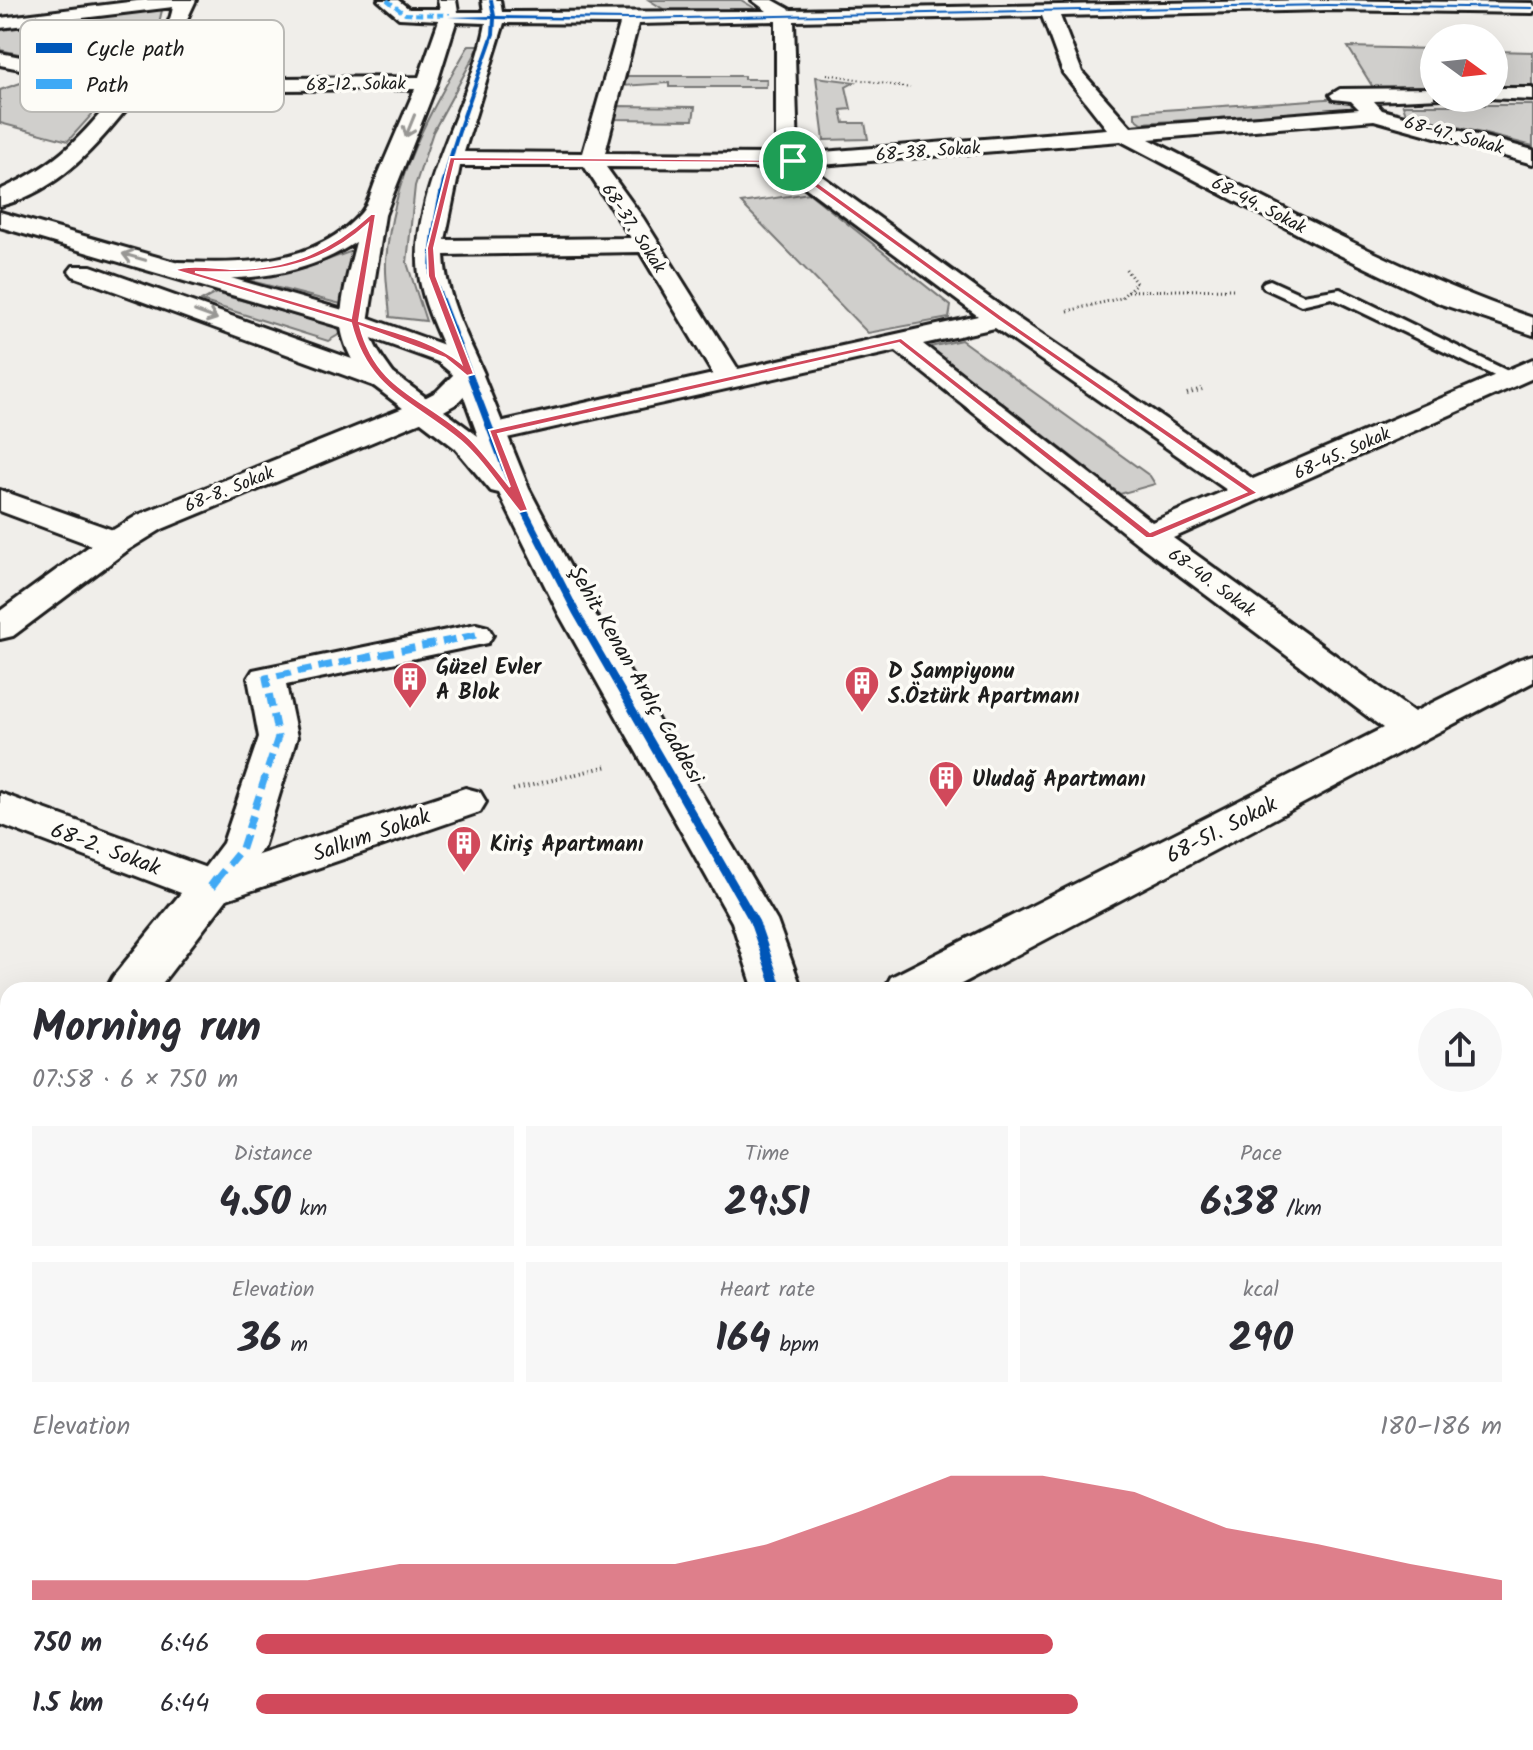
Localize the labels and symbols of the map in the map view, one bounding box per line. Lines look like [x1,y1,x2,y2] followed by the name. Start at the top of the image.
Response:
[20,20,284,112] legend
[1420,24,1508,112] north arrow
[86,33,185,68] text: Cycle path
[86,69,129,104] text: Path
[306,70,407,101] street label: 68-12. Sokak
[1401,109,1507,164] street label: 68-47. Sokak
[401,113,416,138] one-way arrow
[759,127,827,195] pin
[875,134,982,171] street label: 68-38. Sokak
[1206,170,1311,243] street label: 68-44. Sokak
[593,178,673,280] street label: 68-37. Sokak
[121,249,147,264] one-way arrow
[193,309,218,324] one-way arrow
[1290,420,1396,489] street label: 68-45. Sokak
[180,459,279,522] street label: 68-8. Sokak
[1161,541,1262,625] street label: 68-40. Sokak
[558,559,712,792] street label: Şehit Kenan Ardıç Caddesi
[436,651,542,711] place label: Güzel Evler A Blok
[888,655,1080,715] place label: D Şampiyonu S.Öztürk Apartmanı
[391,660,429,710] building icon: Güzel Evler A Blok
[843,664,881,714] building icon: D Şampiyonu S.Öztürk Apartmanı
[927,759,965,809] building icon: Uludağ Apartmanı
[972,763,1146,798] place label: Uludağ Apartmanı
[1160,788,1285,874] street label: 68-51. Sokak
[308,800,436,873] street label: Salkım Sokak
[45,814,166,887] street label: 68-2. Sokak
[445,824,483,874] building icon: Kiriş Apartmanı
[490,828,644,863] place label: Kiriş Apartmanı

